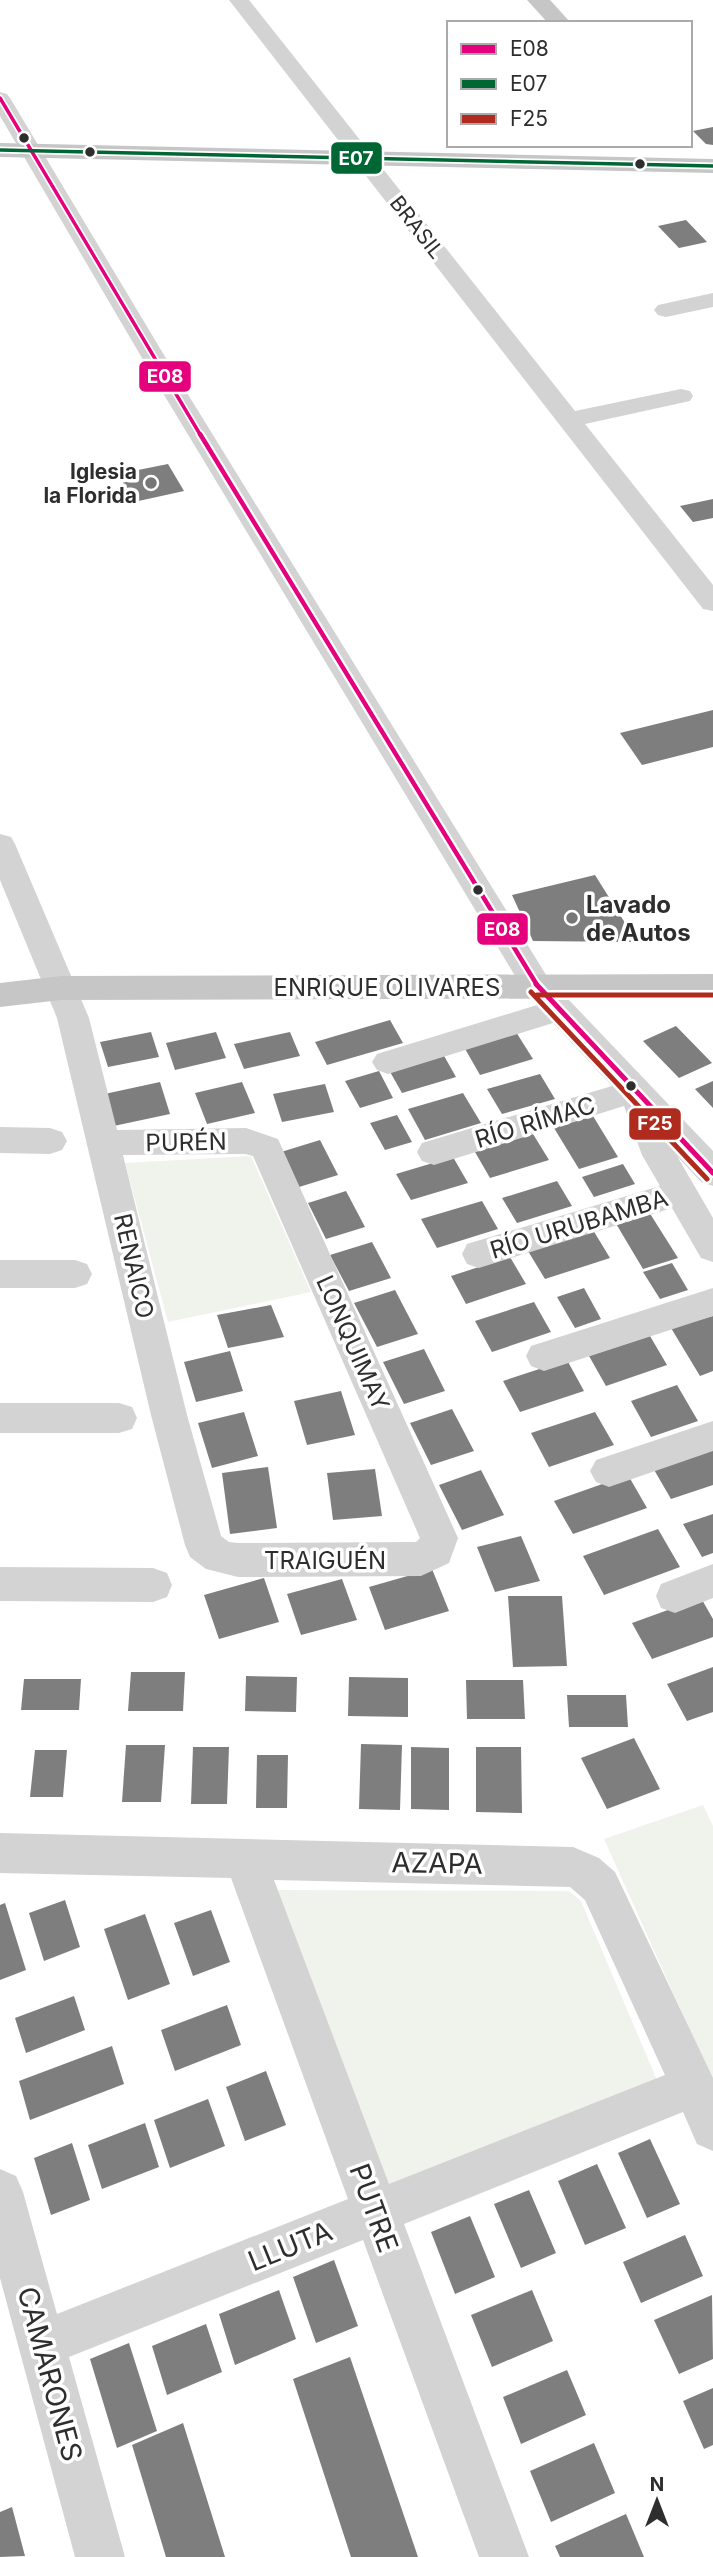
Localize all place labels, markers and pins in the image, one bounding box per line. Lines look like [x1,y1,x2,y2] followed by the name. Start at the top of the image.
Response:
[17,131,31,145] unlabelled marker
[83,145,97,159] unlabelled marker
[633,157,647,171] unlabelled marker
[43,459,137,508] place label: Iglesia la Florida
[143,475,159,491] marker: Iglesia la Florida
[471,883,485,897] unlabelled marker
[586,890,691,947] place label: Lavado de Autos
[564,910,580,926] marker: Lavado de Autos
[624,1079,638,1093] unlabelled marker

